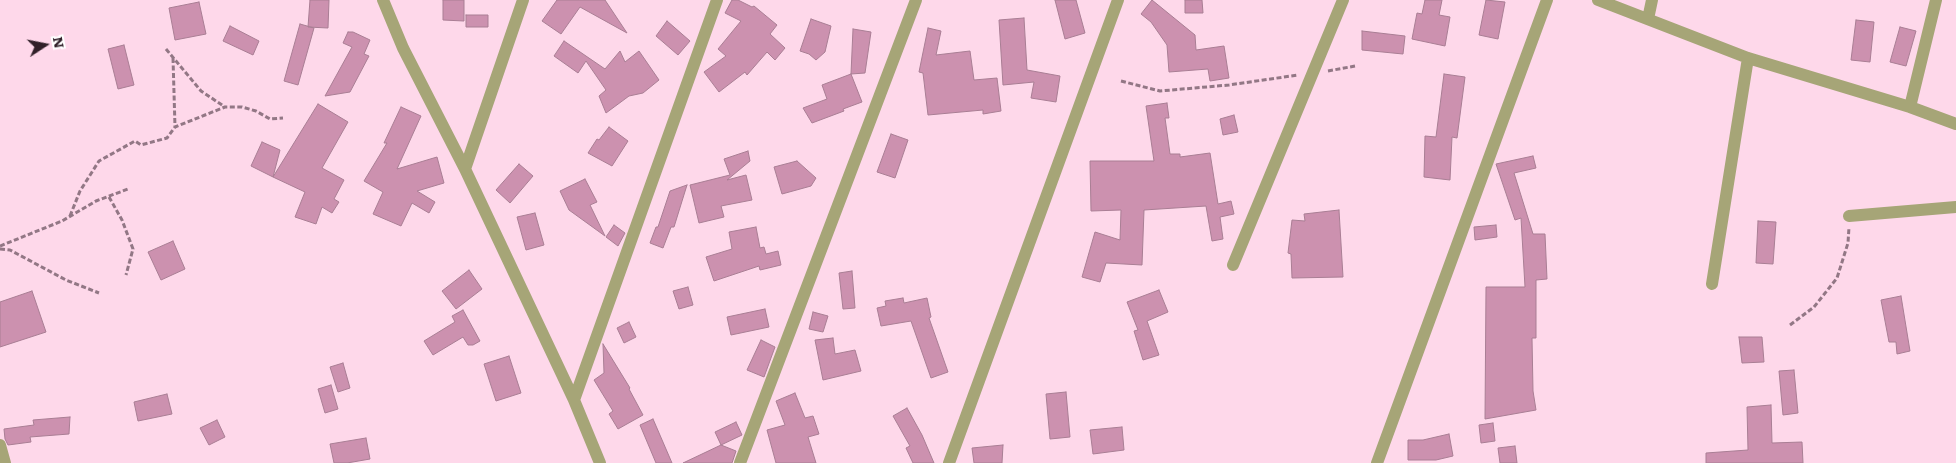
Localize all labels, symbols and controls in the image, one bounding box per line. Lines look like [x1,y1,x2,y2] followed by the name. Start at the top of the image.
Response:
[20,20,70,70] north arrow
[49,34,71,50] text: N

